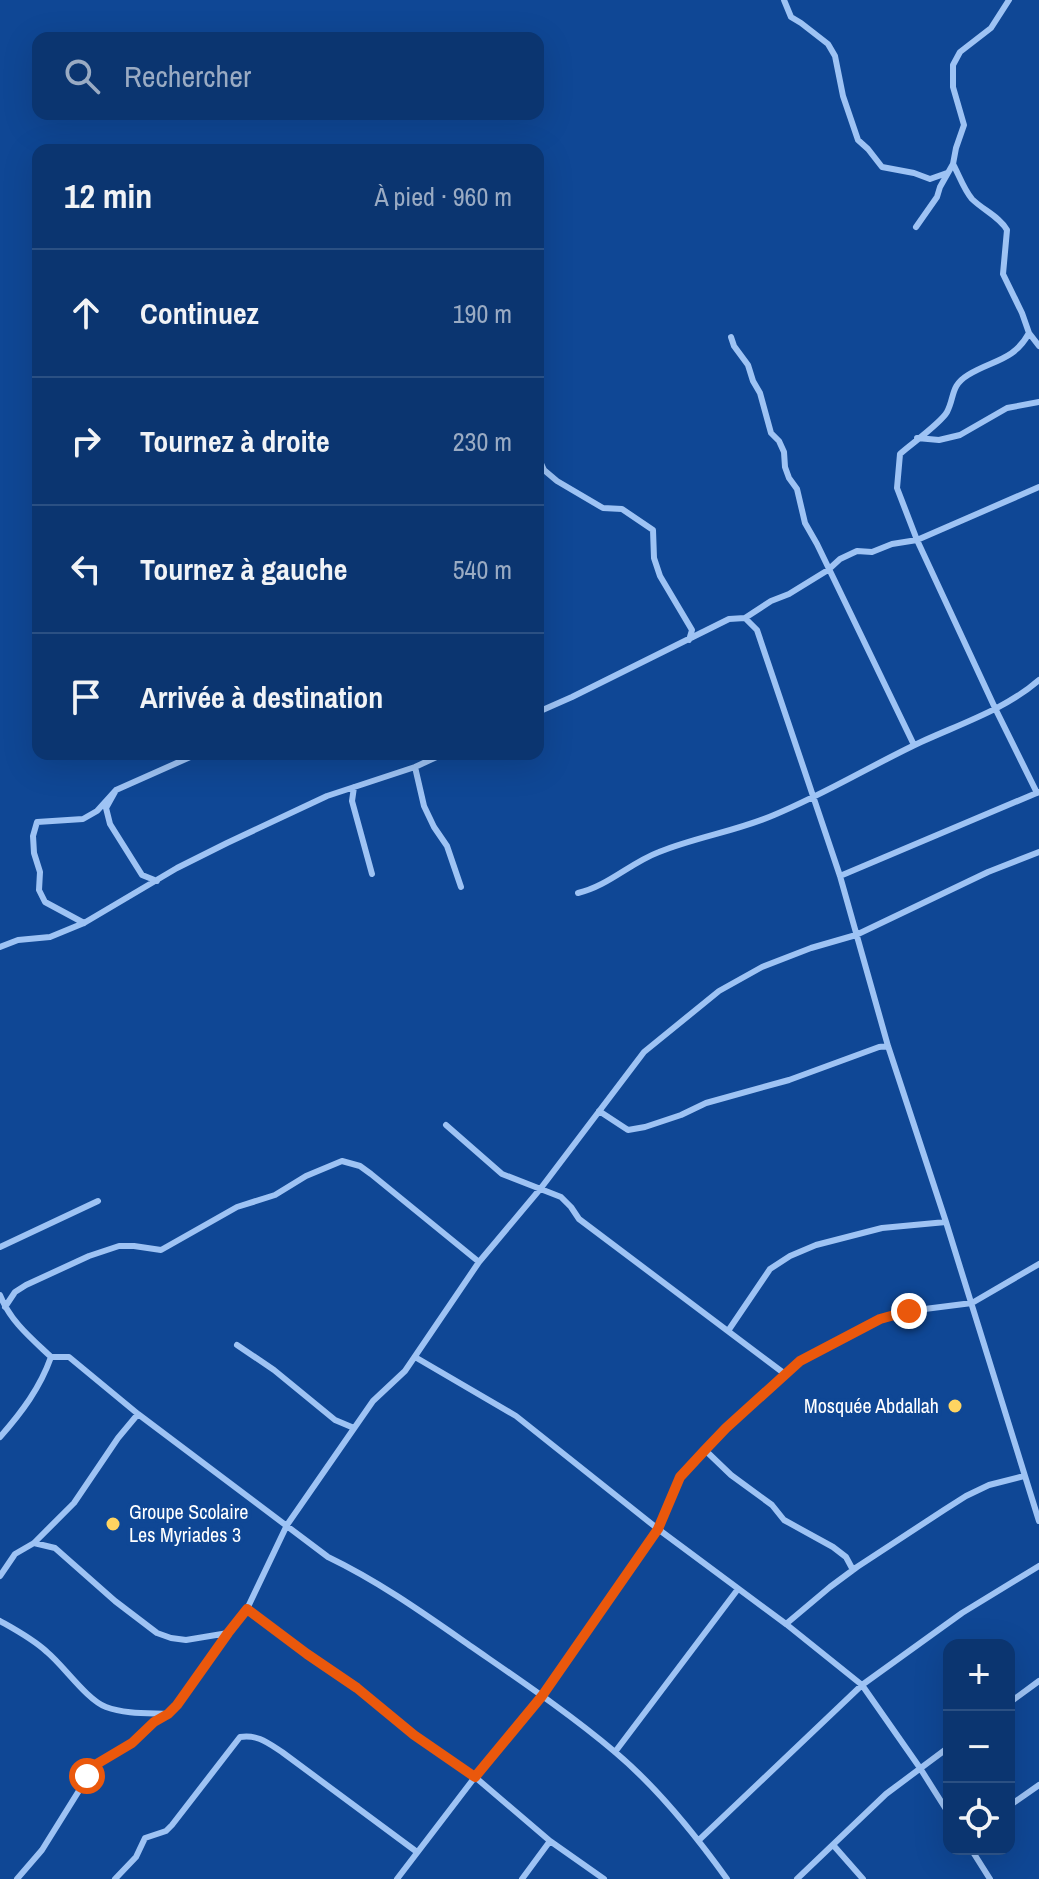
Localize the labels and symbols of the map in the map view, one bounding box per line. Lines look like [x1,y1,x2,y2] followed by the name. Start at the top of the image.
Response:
[891,1293,927,1329] route end
[804,1392,939,1419] place label: Mosquée Abdallah
[946,1397,964,1415] marker: Mosquée Abdallah
[129,1498,248,1548] place label: Groupe Scolaire Les Myriades 3
[104,1515,122,1533] marker: Groupe Scolaire Les Myriades 3
[69,1758,105,1794] route start

